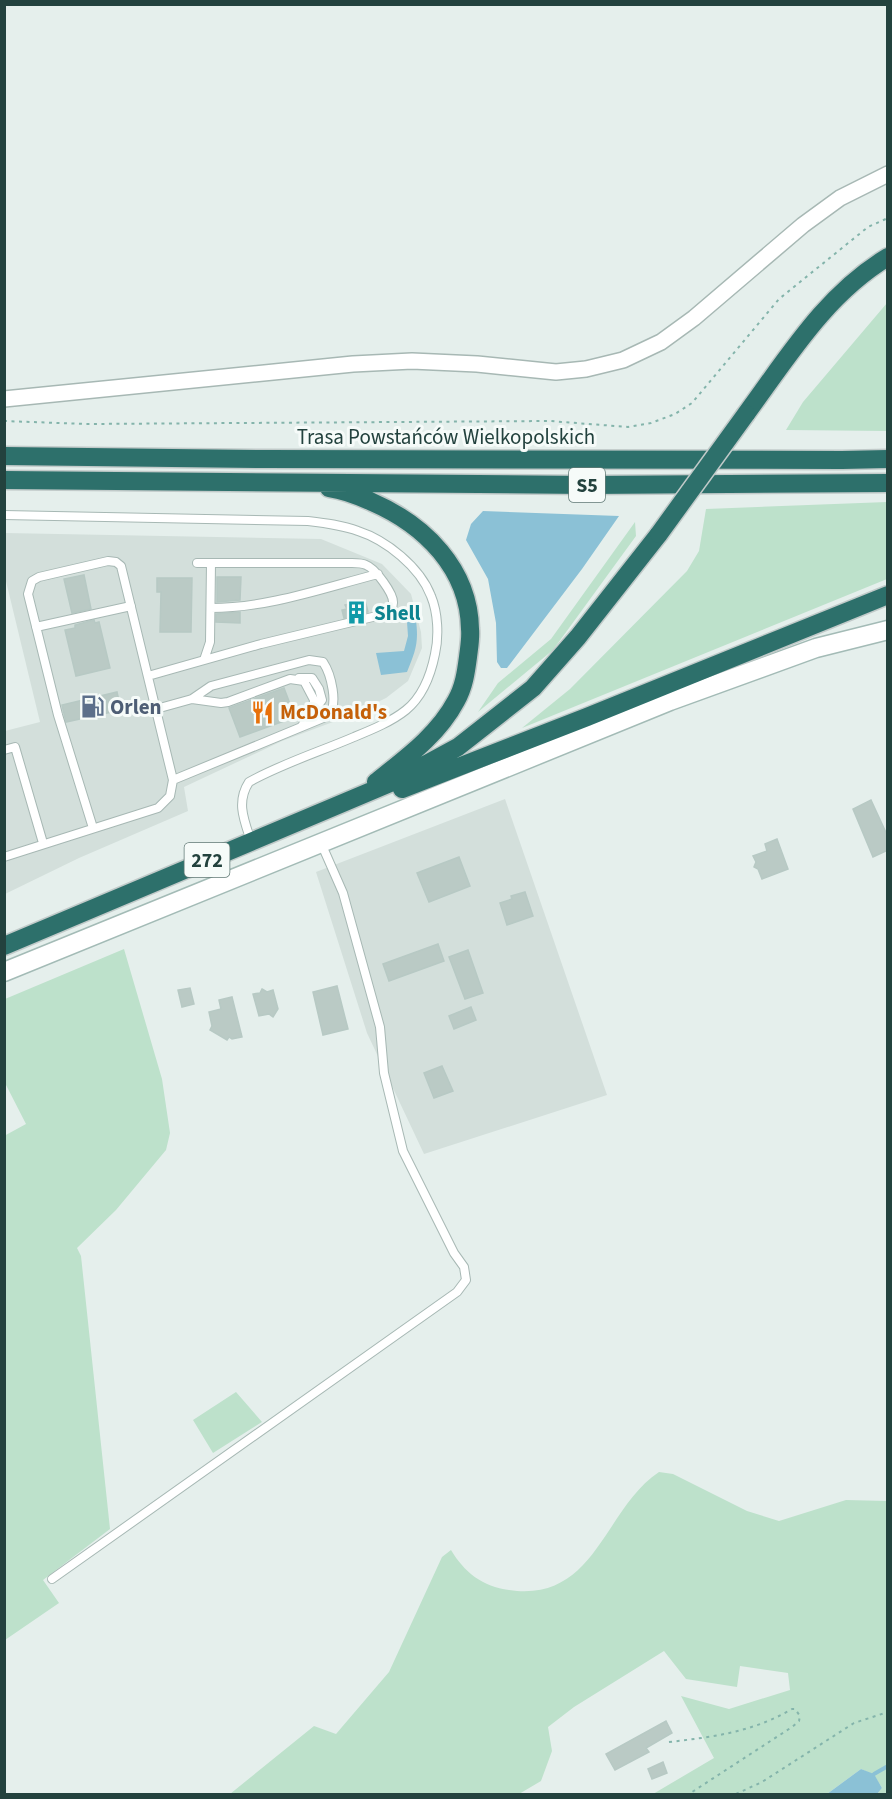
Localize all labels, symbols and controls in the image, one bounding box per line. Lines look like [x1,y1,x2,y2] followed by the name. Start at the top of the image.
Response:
[297,422,595,452] street label: Trasa Powstańców Wielkopolskich
[569,468,605,502] road number: S5
[374,598,421,628] place label: Shell
[343,600,369,626] building icon: Shell
[110,692,162,722] place label: Orlen
[79,694,105,720] fuel station icon: Orlen
[280,697,387,727] place label: McDonald's
[249,699,275,725] restaurant icon: McDonald's
[184,843,230,877] road number: 272

